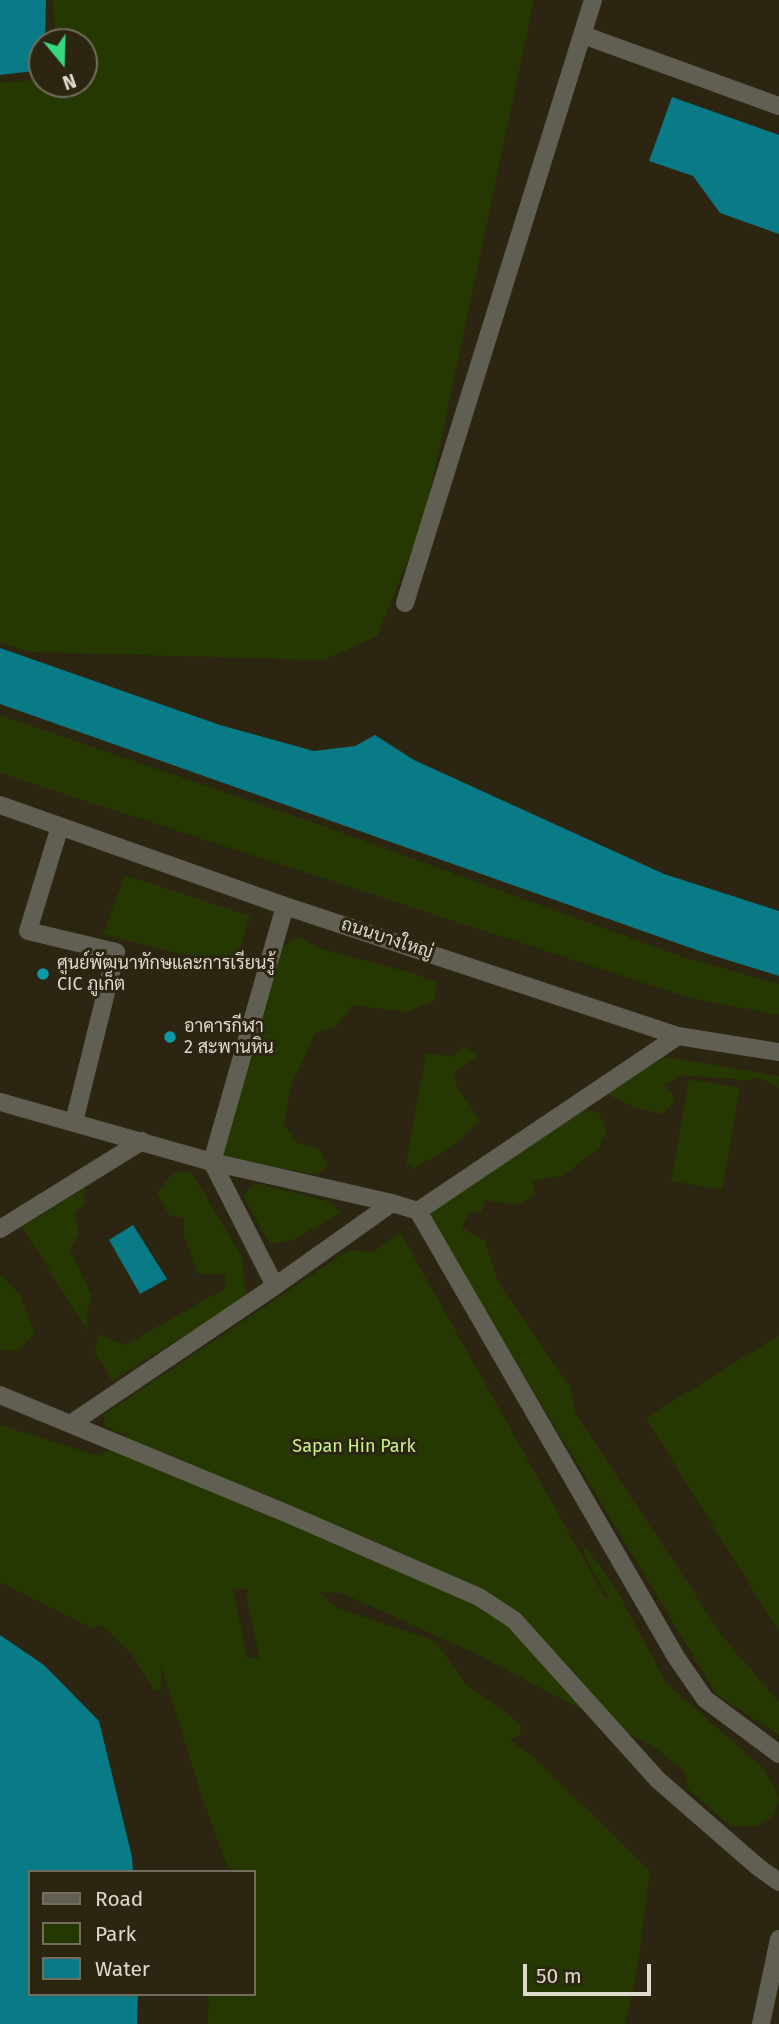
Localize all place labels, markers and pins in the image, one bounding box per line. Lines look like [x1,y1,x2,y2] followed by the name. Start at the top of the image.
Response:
[57,953,275,996] place label: ศูนย์พัฒนาทักษและการเรียนรู้ CIC ภูเก็ต
[35,966,51,982] marker: ศูนย์พัฒนาทักษและการเรียนรู้ CIC ภูเก็ต
[184,1016,274,1058] place label: อาคารกีฬา 2 สะพานหิน
[162,1029,178,1045] marker: อาคารกีฬา 2 สะพานหิน

